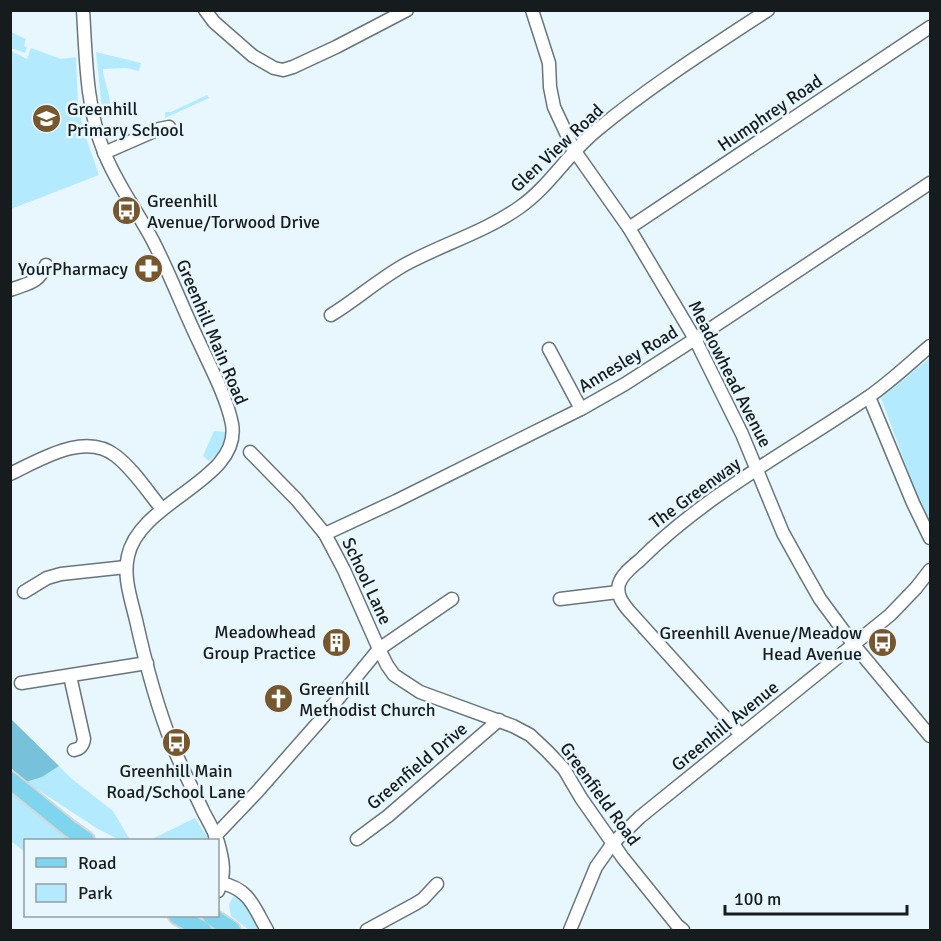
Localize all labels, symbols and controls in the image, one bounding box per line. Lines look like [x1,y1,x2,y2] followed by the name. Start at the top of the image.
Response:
[713,70,827,156] street label: Humphrey Road
[67,98,184,141] place label: Greenhill Primary School
[506,99,608,197] street label: Glen View Road
[30,103,62,135] school or university icon: Greenhill Primary School
[147,190,320,233] place label: Greenhill Avenue/Torwood Drive
[110,195,142,227] bus stop icon: Greenhill Avenue/Torwood Drive
[133,253,165,285] pharmacy icon: YourPharmacy
[171,256,253,408] street label: Greenhill Main Road
[18,258,129,280] place label: YourPharmacy
[683,297,777,451] street label: Meadowhead Avenue
[574,321,682,397] street label: Annesley Road
[645,452,745,533] street label: The Greenway
[337,534,397,628] street label: School Lane
[203,621,316,664] place label: Meadowhead Group Practice
[659,622,862,665] place label: Greenhill Avenue/Meadow Head Avenue
[321,626,353,658] building icon: Meadowhead Group Practice
[867,627,899,659] bus stop icon: Greenhill Avenue/Meadow Head Avenue
[667,676,783,776] street label: Greenhill Avenue
[299,678,436,721] place label: Greenhill Methodist Church
[262,683,294,715] church icon: Greenhill Methodist Church
[362,718,472,814] street label: Greenfield Drive
[160,726,192,758] bus stop icon: Greenhill Main Road/School Lane
[555,738,645,850] street label: Greenfield Road
[106,760,246,803] place label: Greenhill Main Road/School Lane
[24,839,219,917] legend
[78,852,117,874] text: Road
[725,878,906,916] scale bar
[78,882,113,904] text: Park
[734,888,781,910] text: 100 m

